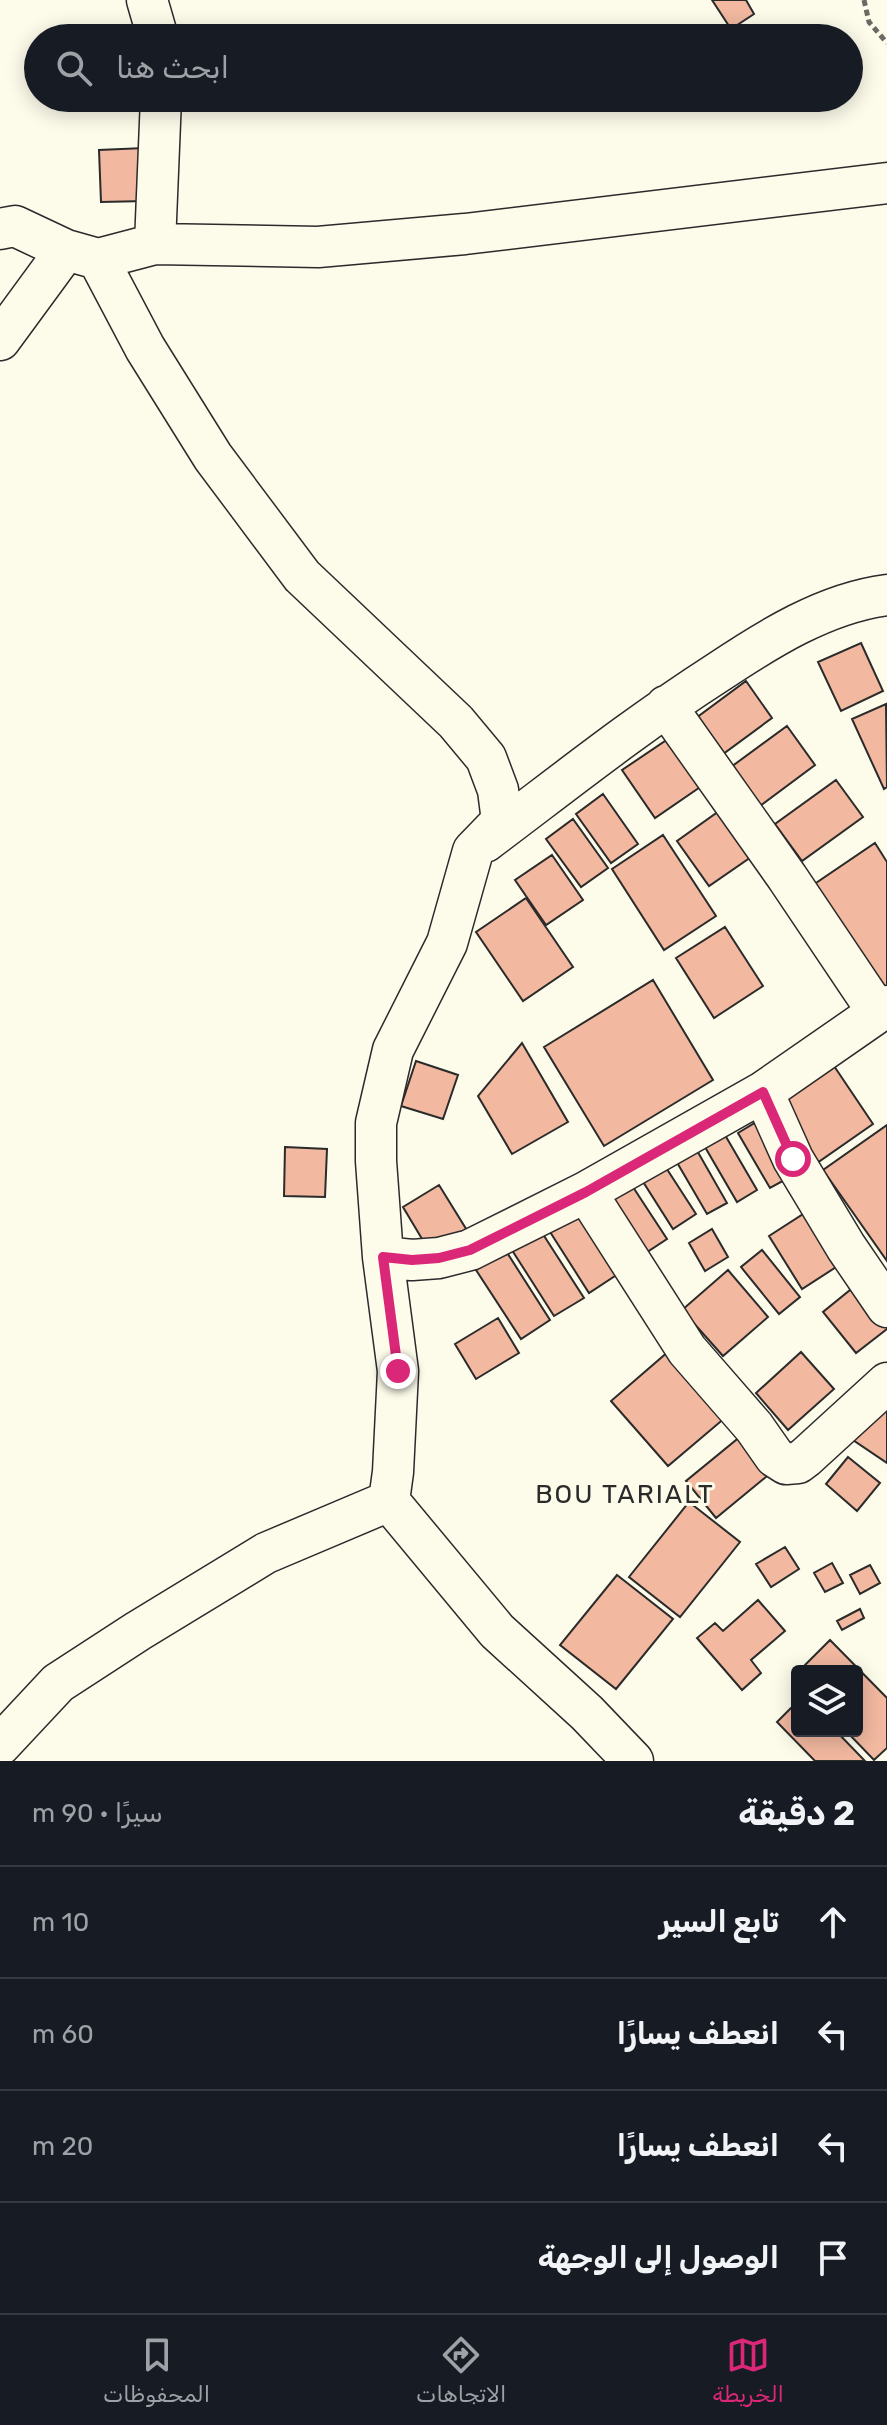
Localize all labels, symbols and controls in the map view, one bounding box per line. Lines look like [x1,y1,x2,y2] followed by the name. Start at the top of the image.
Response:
[24,24,863,112] search box
[52,46,96,90] icon: search
[116,50,229,86] text: ابحث هنا
[775,1141,811,1177] route start
[380,1353,416,1389] route end
[535,1479,715,1510] district label: BOU TARIALT
[791,1665,863,1737] map controls
[791,1665,863,1737] button: layers
[738,1793,855,1834] text: 2 دقيقة
[32,1798,163,1829] text: سيرًا · 90 m
[811,1900,855,1944] icon: ahead
[659,1904,779,1940] text: تابع السير
[32,1907,89,1938] text: 10 m
[811,2012,855,2056] icon: left
[617,2016,779,2052] text: انعطف يسارًا
[32,2019,94,2050] text: 60 m
[811,2124,855,2168] icon: left
[617,2128,779,2164] text: انعطف يسارًا
[32,2131,93,2162] text: 20 m
[811,2236,855,2280] icon: arrive
[538,2240,779,2276] text: الوصول إلى الوجهة
[103,2333,210,2408] tab: المحفوظات
[416,2333,506,2408] tab: الاتجاهات
[712,2333,784,2408] tab: الخريطة

